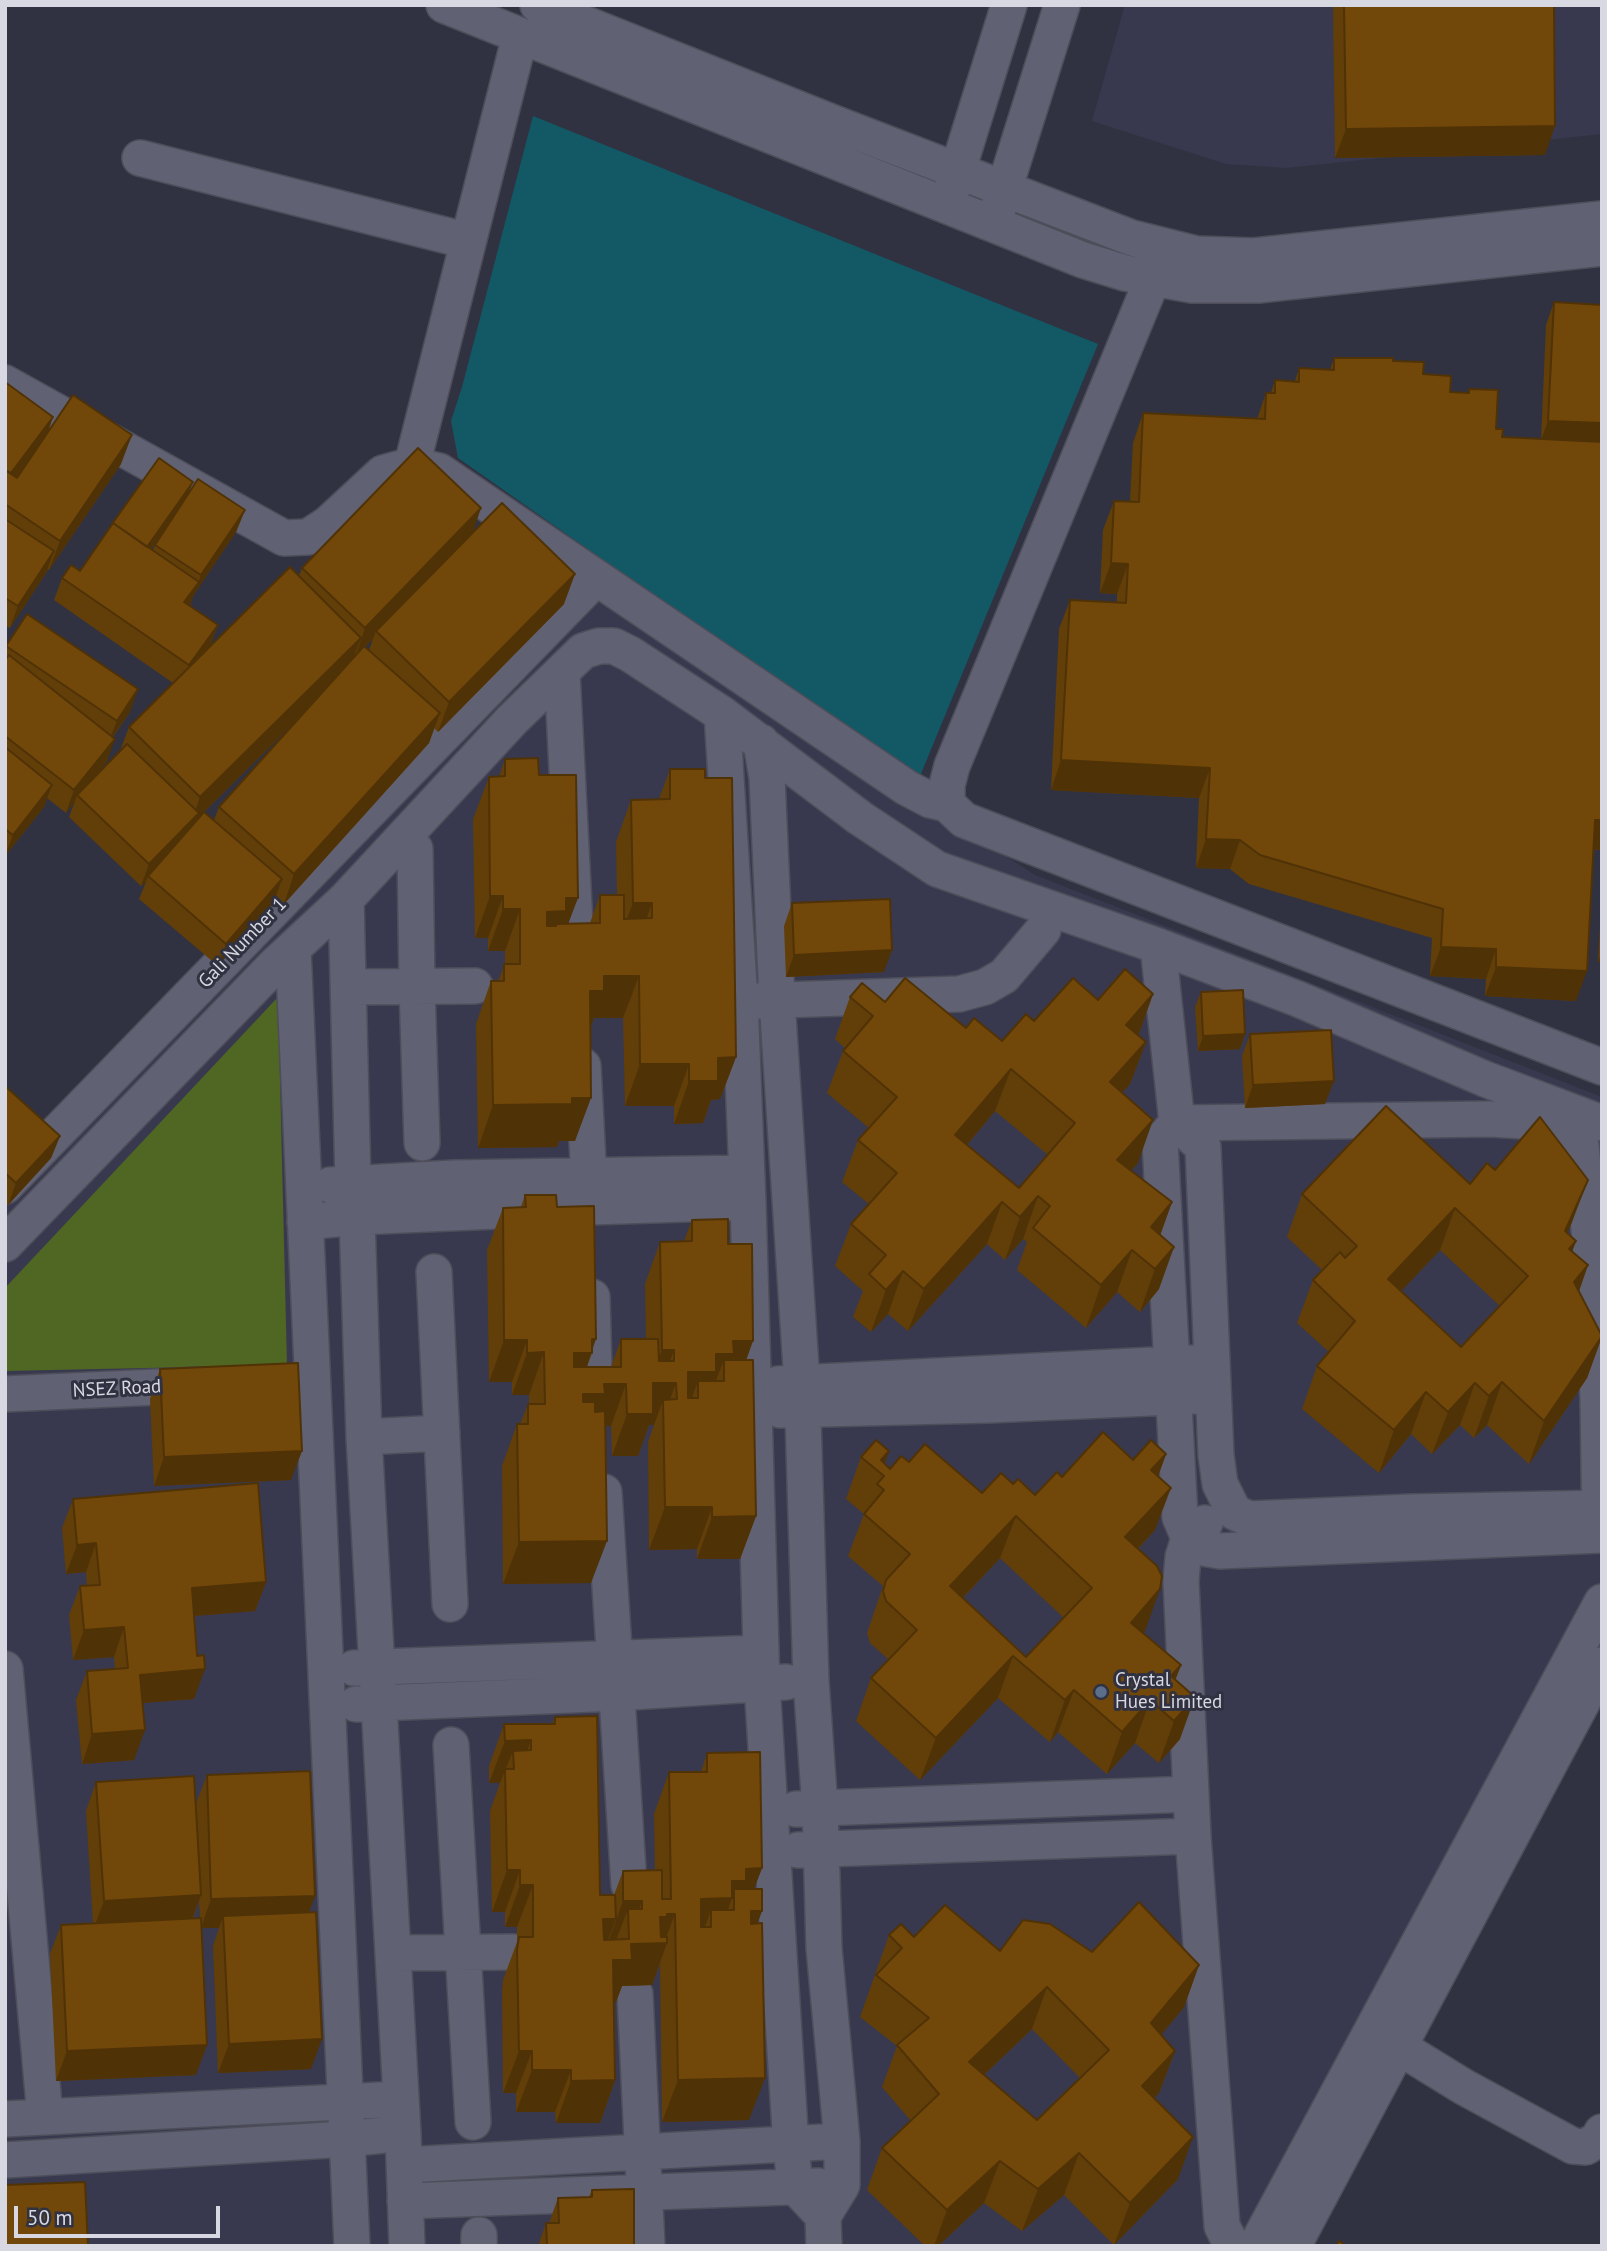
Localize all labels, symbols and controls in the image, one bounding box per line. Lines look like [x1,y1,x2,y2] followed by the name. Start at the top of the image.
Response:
[194,893,292,993] street label: Gali Number 1
[72,1375,162,1403] street label: NSEZ Road
[1115,1670,1222,1714] place label: Crystal Hues Limited
[1093,1684,1109,1700] marker: Crystal Hues Limited
[18,2192,224,2236] scale bar
[27,2204,73,2231] text: 50 m

